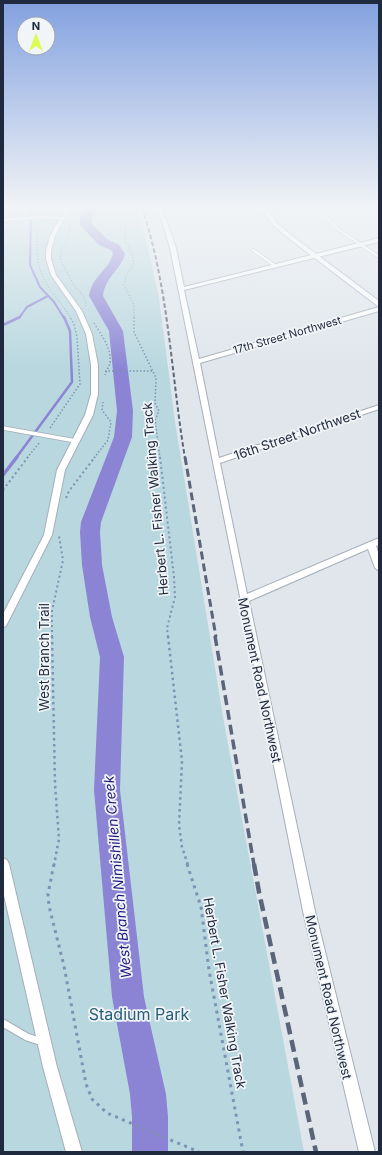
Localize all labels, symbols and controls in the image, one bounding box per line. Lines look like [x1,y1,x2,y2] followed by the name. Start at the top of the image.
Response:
[16,16,56,56] north arrow
[32,19,40,33] text: N
[231,313,343,357] street label: 17th Street Northwest
[139,402,171,596] street label: Herbert L. Fisher Walking Track
[232,405,362,463] street label: 16th Street Northwest
[235,596,285,764] street label: Monument Road Northwest
[36,603,52,711] street label: West Branch Trail
[100,775,134,979] water label: West Branch Nimishillen Creek
[200,896,250,1090] street label: Herbert L. Fisher Walking Track
[302,913,356,1081] street label: Monument Road Northwest
[89,1004,189,1024] park label: Stadium Park

